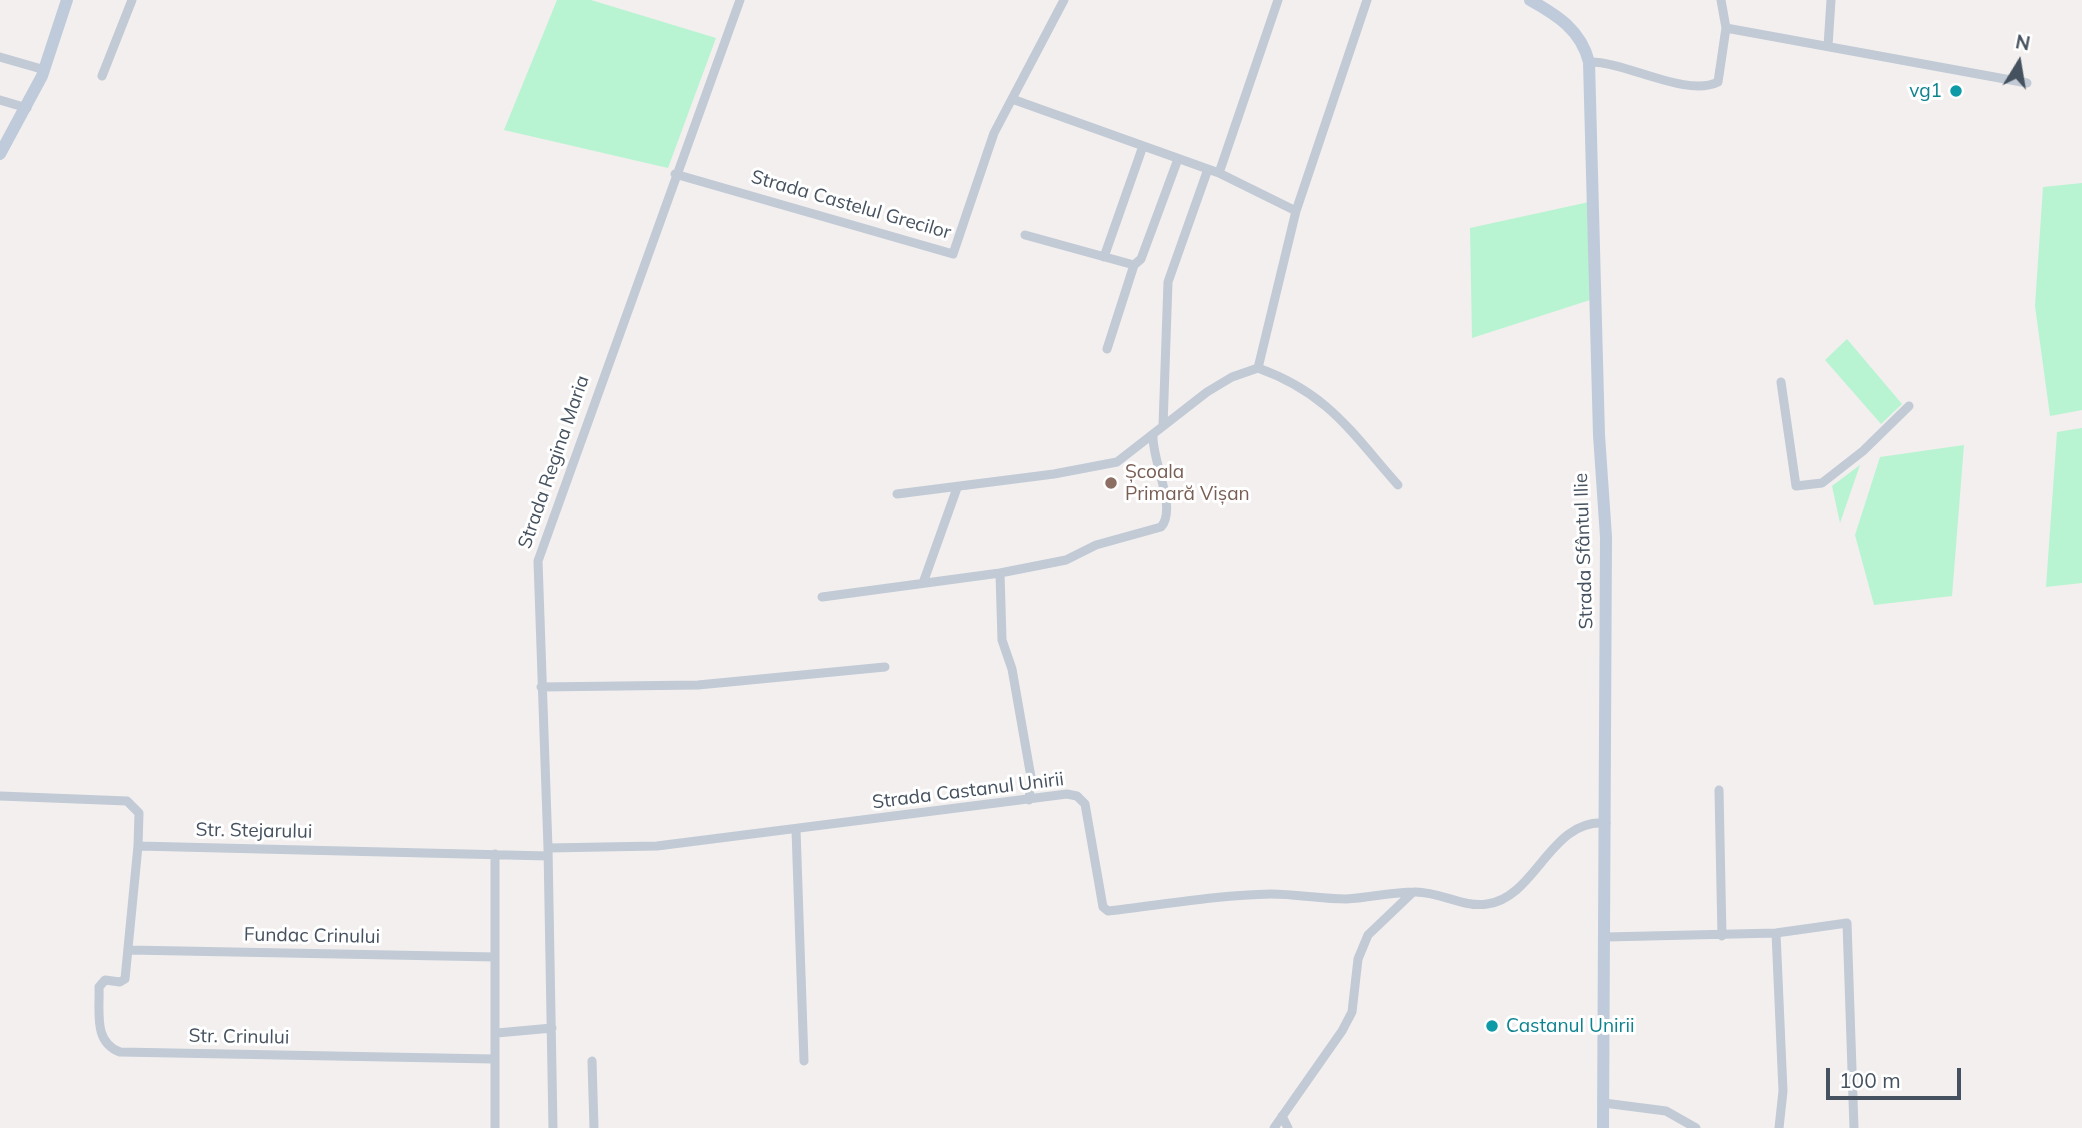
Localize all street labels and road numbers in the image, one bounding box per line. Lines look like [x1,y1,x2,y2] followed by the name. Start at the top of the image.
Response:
[748,166,954,244] street label: Strada Castelul Grecilor
[514,372,594,552] street label: Strada Regina Maria
[1570,472,1598,630] street label: Strada Sfântul Ilie
[871,768,1065,814] street label: Strada Castanul Unirii
[195,819,313,843] street label: Str. Stejarului
[244,923,380,949] street label: Fundac Crinului
[188,1025,290,1049] street label: Str. Crinului

